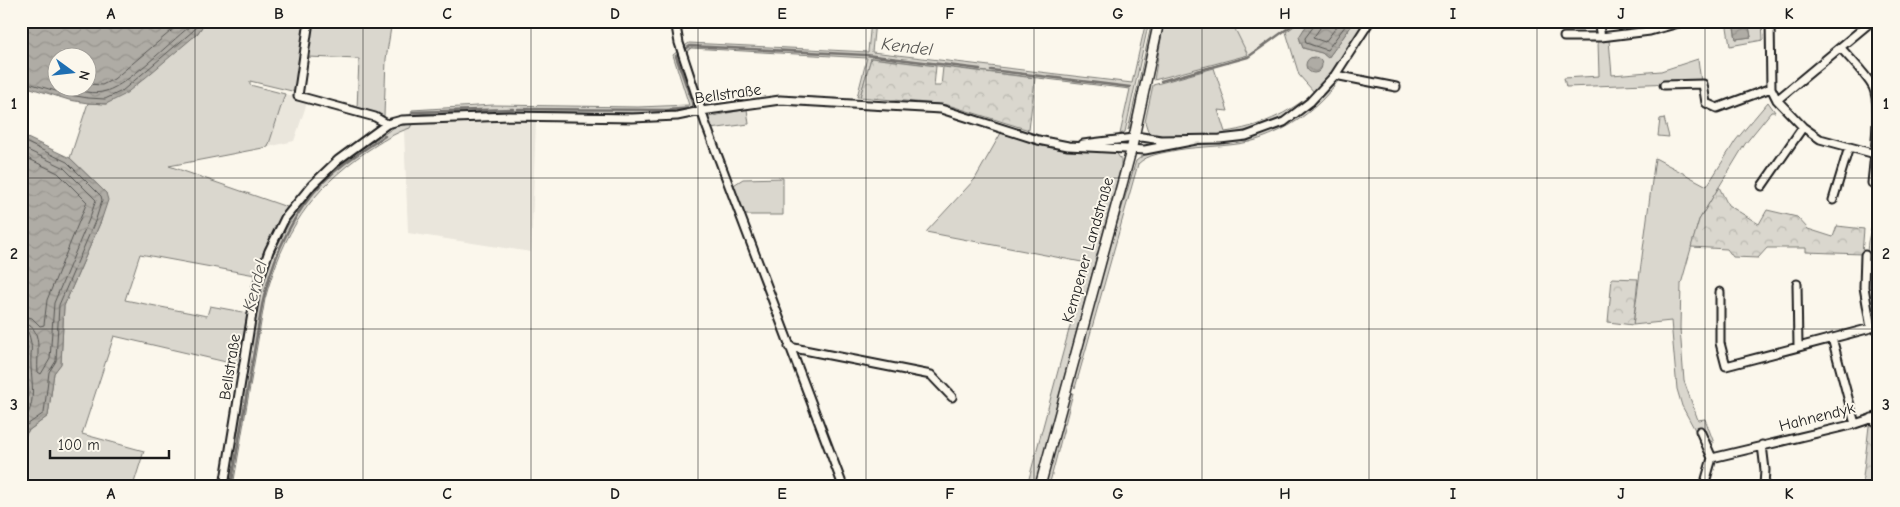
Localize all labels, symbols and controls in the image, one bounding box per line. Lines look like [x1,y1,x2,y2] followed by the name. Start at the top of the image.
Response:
[107,5,116,23] text: A
[274,5,284,23] text: B
[442,5,452,23] text: C
[610,5,620,23] text: D
[777,5,787,23] text: E
[945,5,955,23] text: F
[1112,5,1124,23] text: G
[1279,5,1291,23] text: H
[1450,5,1456,23] text: I
[1617,5,1625,23] text: J
[1784,5,1794,23] text: K
[880,33,935,61] water label: Kendel
[48,48,98,98] north arrow
[75,69,93,82] text: N
[694,80,762,108] street label: Bellstraße
[11,95,17,113] text: 1
[1883,95,1889,113] text: 1
[1059,175,1117,325] street label: Kempener Landstraße
[10,245,18,263] text: 2
[1882,245,1890,263] text: 2
[238,257,272,314] water label: Kendel
[216,333,244,401] street label: Bellstraße
[10,396,18,414] text: 3
[1882,396,1890,414] text: 3
[1777,399,1857,435] street label: Hahnendyk
[50,427,169,459] scale bar
[58,436,100,454] text: 100 m
[107,485,116,503] text: A
[274,485,284,503] text: B
[442,485,452,503] text: C
[610,485,620,503] text: D
[777,485,787,503] text: E
[945,485,955,503] text: F
[1112,485,1124,503] text: G
[1279,485,1291,503] text: H
[1450,485,1456,503] text: I
[1617,485,1625,503] text: J
[1784,485,1794,503] text: K

